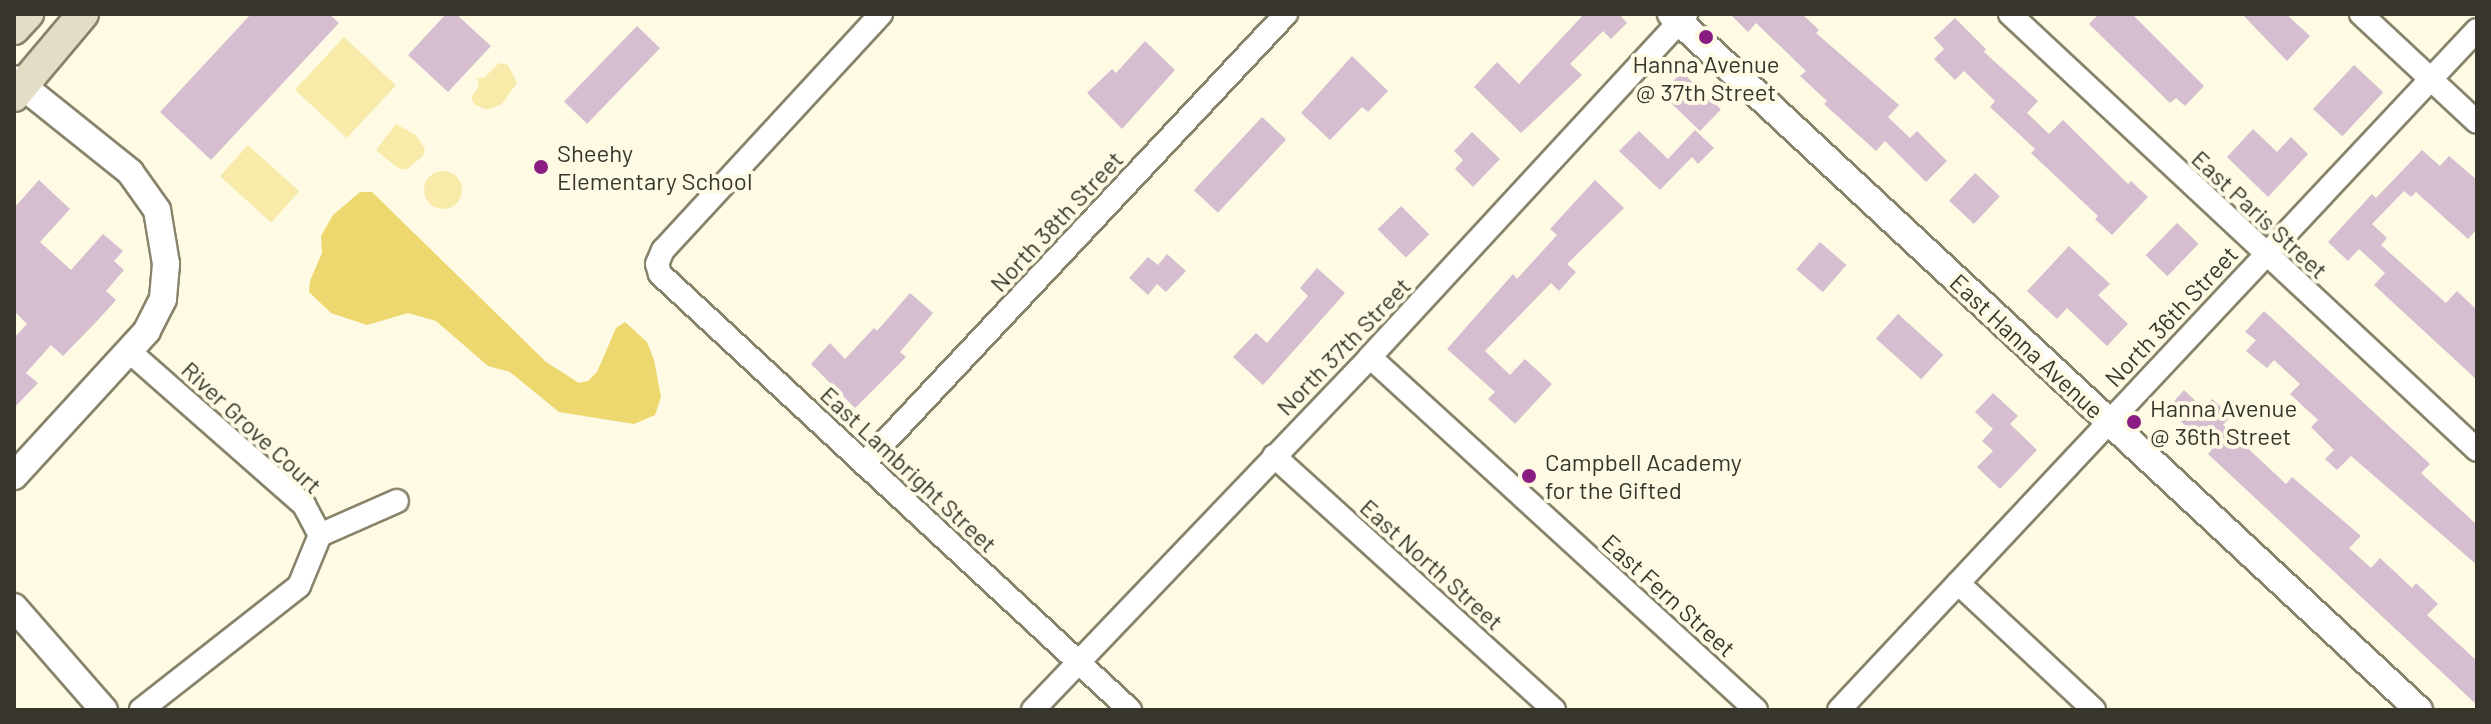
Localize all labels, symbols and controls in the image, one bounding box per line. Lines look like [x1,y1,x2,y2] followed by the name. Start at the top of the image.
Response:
[1697,28,1715,46] marker: Hanna Avenue @ 37th Street
[1632,50,1780,106] place label: Hanna Avenue @ 37th Street
[557,139,752,195] place label: Sheehy Elementary School
[2186,144,2334,284] street label: East Paris Street
[984,145,1128,297] street label: North 38th Street
[532,158,550,176] marker: Sheehy Elementary School
[2099,240,2243,392] street label: North 36th Street
[1944,268,2110,424] street label: East Hanna Avenue
[1270,271,1416,421] street label: North 37th Street
[176,355,328,499] street label: River Grove Court
[815,380,1003,558] street label: East Lambright Street
[2150,394,2297,450] place label: Hanna Avenue @ 36th Street
[2125,413,2143,431] marker: Hanna Avenue @ 36th Street
[1545,448,1742,504] place label: Campbell Academy for the Gifted
[1520,467,1538,485] marker: Campbell Academy for the Gifted
[1355,492,1509,636] street label: East North Street
[1596,528,1742,662] street label: East Fern Street

